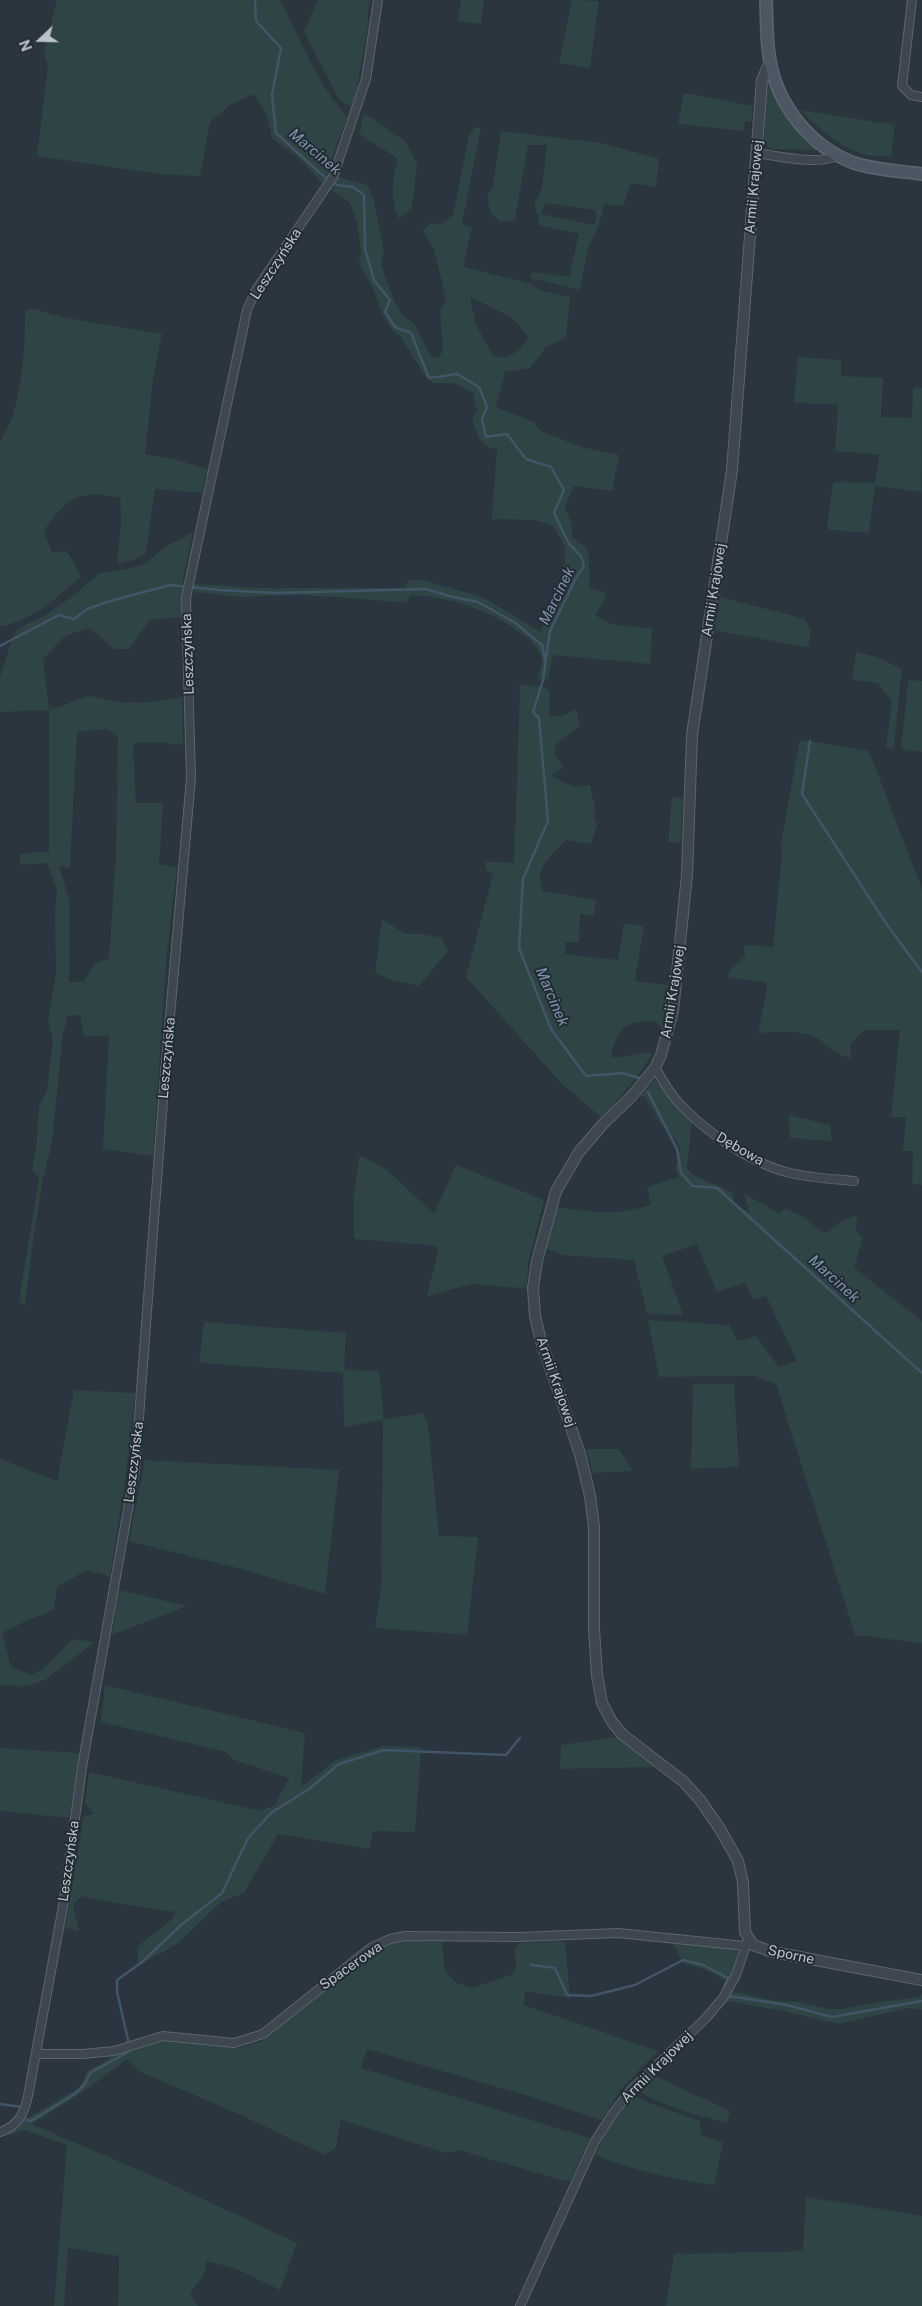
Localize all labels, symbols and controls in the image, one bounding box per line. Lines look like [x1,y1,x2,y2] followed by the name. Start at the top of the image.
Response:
[15,15,65,65] north arrow
[17,37,35,53] text: N
[285,125,345,179] water label: Marcinek
[742,139,766,235] street label: Armii Krajowej
[247,225,305,303] street label: Leszczyńska
[698,542,730,638] street label: Armii Krajowej
[535,564,579,628] water label: Marcinek
[178,613,198,695] street label: Leszczyńska
[657,944,689,1040] street label: Armii Krajowej
[532,965,572,1029] water label: Marcinek
[155,1017,179,1099] street label: Leszczyńska
[713,1129,767,1169] street label: Dębowa
[805,1251,863,1307] water label: Marcinek
[533,1335,579,1429] street label: Armii Krajowej
[121,1421,147,1503] street label: Leszczyńska
[55,1819,83,1903] street label: Leszczyńska
[316,1938,386,1994] street label: Spacerowa
[766,1942,816,1968] street label: Sporne
[618,2028,696,2106] street label: Armii Krajowej

